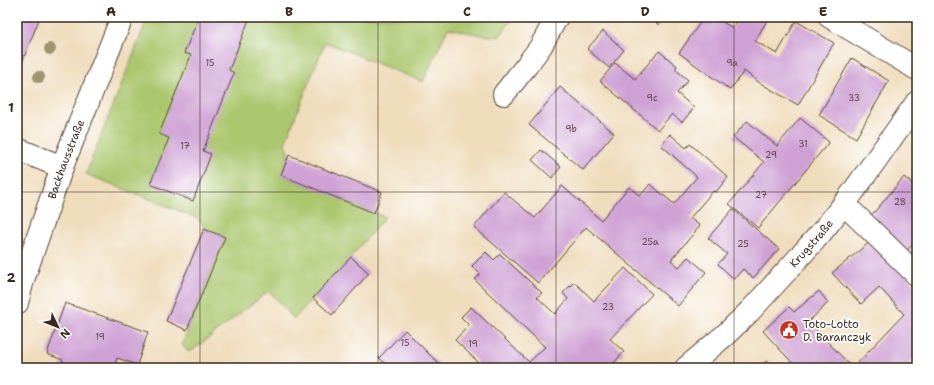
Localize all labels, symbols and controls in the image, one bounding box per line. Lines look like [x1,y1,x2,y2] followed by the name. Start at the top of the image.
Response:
[106,3,116,20] text: A
[285,3,293,20] text: B
[463,3,471,20] text: C
[640,3,650,20] text: D
[819,3,828,20] text: E
[205,57,215,69] house number: 15
[726,57,738,69] house number: 9a
[647,92,658,104] house number: 9c
[848,92,860,104] house number: 33
[8,99,14,116] text: 1
[44,117,88,201] street label: Backhausstraße
[565,123,577,135] house number: 9b
[798,138,808,150] house number: 31
[180,140,190,152] house number: 17
[765,149,777,161] house number: 29
[755,189,767,201] house number: 27
[894,196,906,208] house number: 28
[786,216,837,271] street label: Krugstraße
[641,236,659,248] house number: 25a
[737,238,749,250] house number: 25
[6,269,16,286] text: 2
[602,301,614,313] house number: 23
[38,307,78,347] north arrow
[803,317,871,345] place label: Toto-Lotto D. Baranczyk
[778,319,800,341] public building icon: Toto-Lotto D. Baranczyk
[56,325,73,342] text: N
[95,331,105,343] house number: 19
[400,337,410,349] house number: 15
[468,338,478,350] house number: 19

